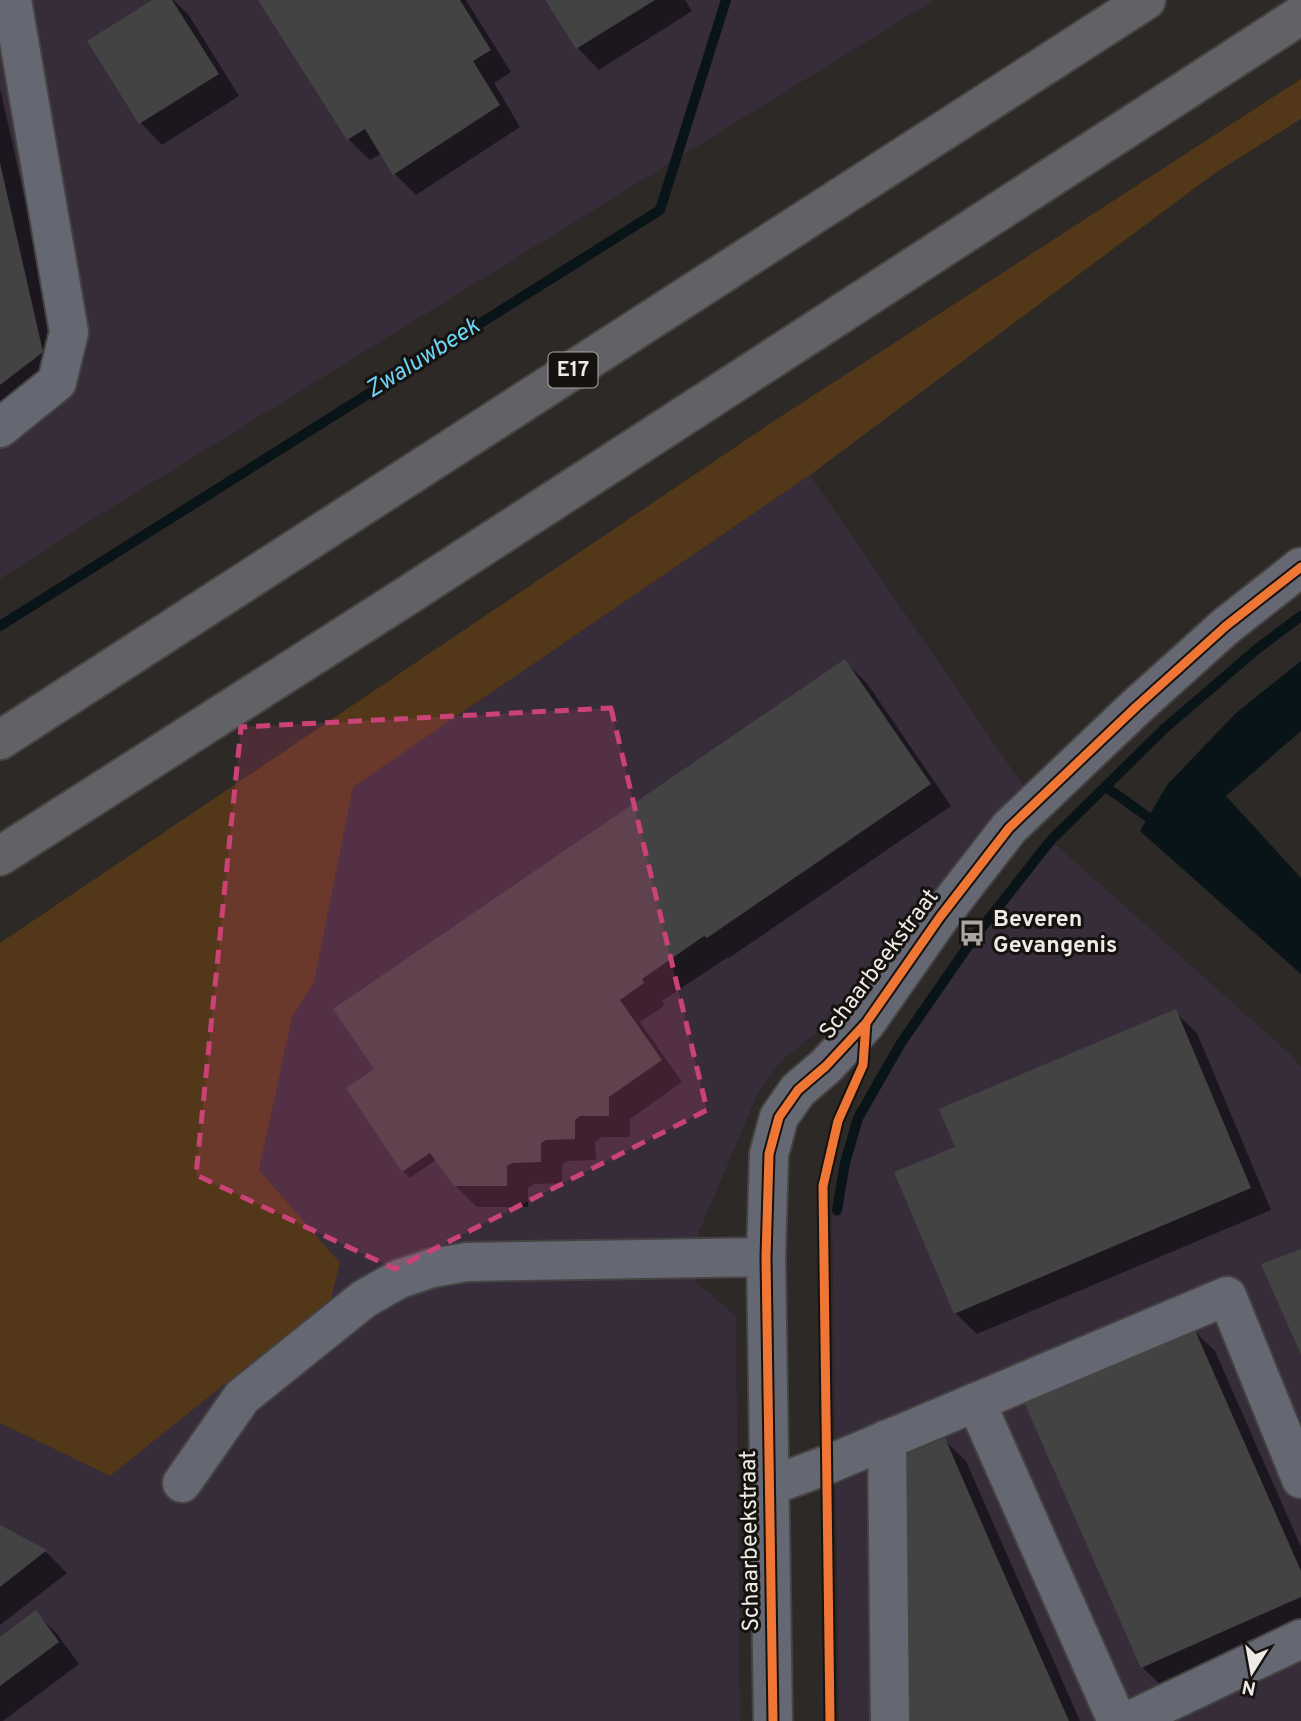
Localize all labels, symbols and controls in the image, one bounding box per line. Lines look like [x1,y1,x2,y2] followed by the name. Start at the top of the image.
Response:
[360,312,486,406] water label: Zwaluwbeek
[548,352,598,388] road number: E17
[814,884,946,1046] street label: Schaarbeekstraat
[993,906,1117,961] place label: Beveren Gevangenis
[957,918,987,948] bus stop icon: Beveren Gevangenis
[735,1450,767,1632] street label: Schaarbeekstraat
[1217,1637,1287,1707] north arrow
[1240,1674,1258,1700] text: N

